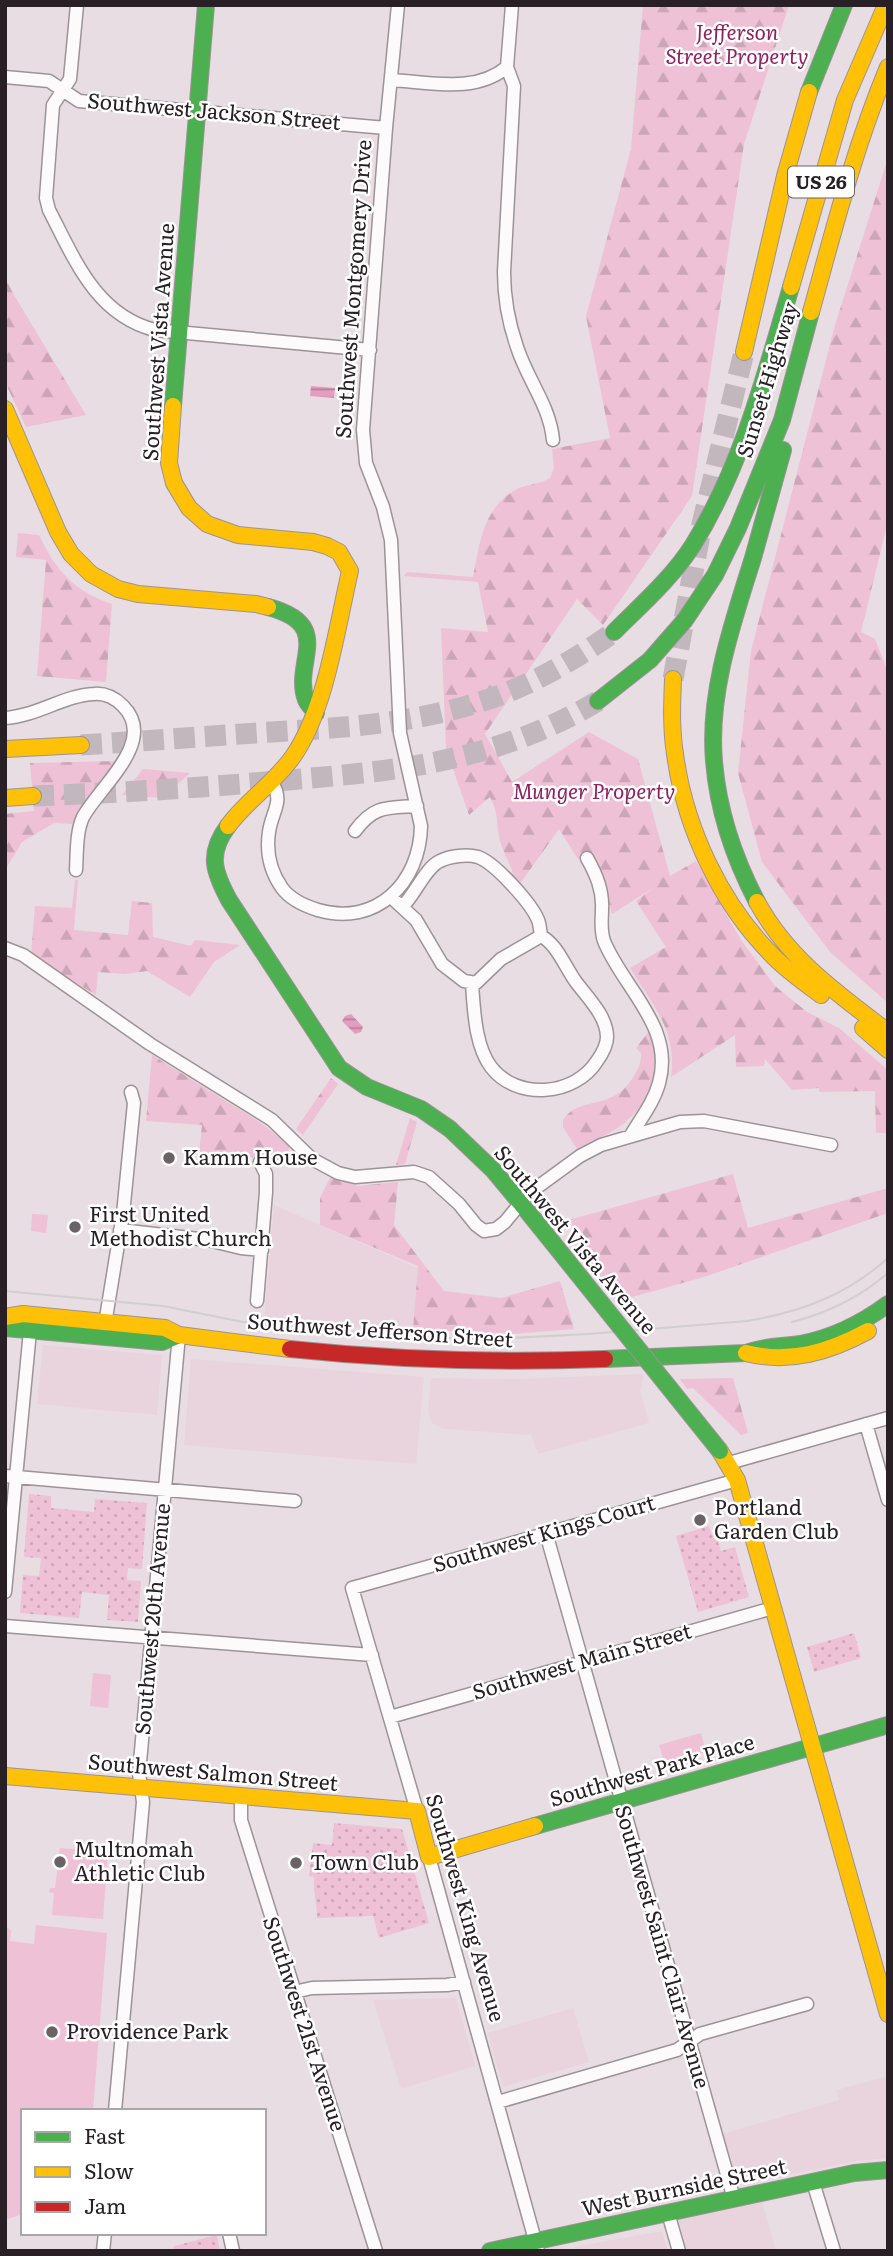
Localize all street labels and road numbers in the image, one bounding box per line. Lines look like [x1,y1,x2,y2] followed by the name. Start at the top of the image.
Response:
[86,83,343,136] street label: Southwest Jackson Street
[326,138,377,439] street label: Southwest Montgomery Drive
[788,166,854,198] road number: US 26
[133,222,180,462] street label: Southwest Vista Avenue
[727,297,804,461] street label: Sunset Highway
[488,1137,665,1340] street label: Southwest Vista Avenue
[246,1304,515,1353] street label: Southwest Jefferson Street
[429,1485,658,1578] street label: Southwest Kings Court
[125,1502,176,1736] street label: Southwest 20th Avenue
[468,1613,695,1706] street label: Southwest Main Street
[545,1724,757,1813] street label: Southwest Park Place
[87,1744,340,1797] street label: Southwest Salmon Street
[420,1790,515,2025] street label: Southwest King Avenue
[609,1801,720,2092] street label: Southwest Saint Clair Avenue
[257,1912,356,2135] street label: Southwest 21st Avenue
[578,2149,789,2222] street label: West Burnside Street

